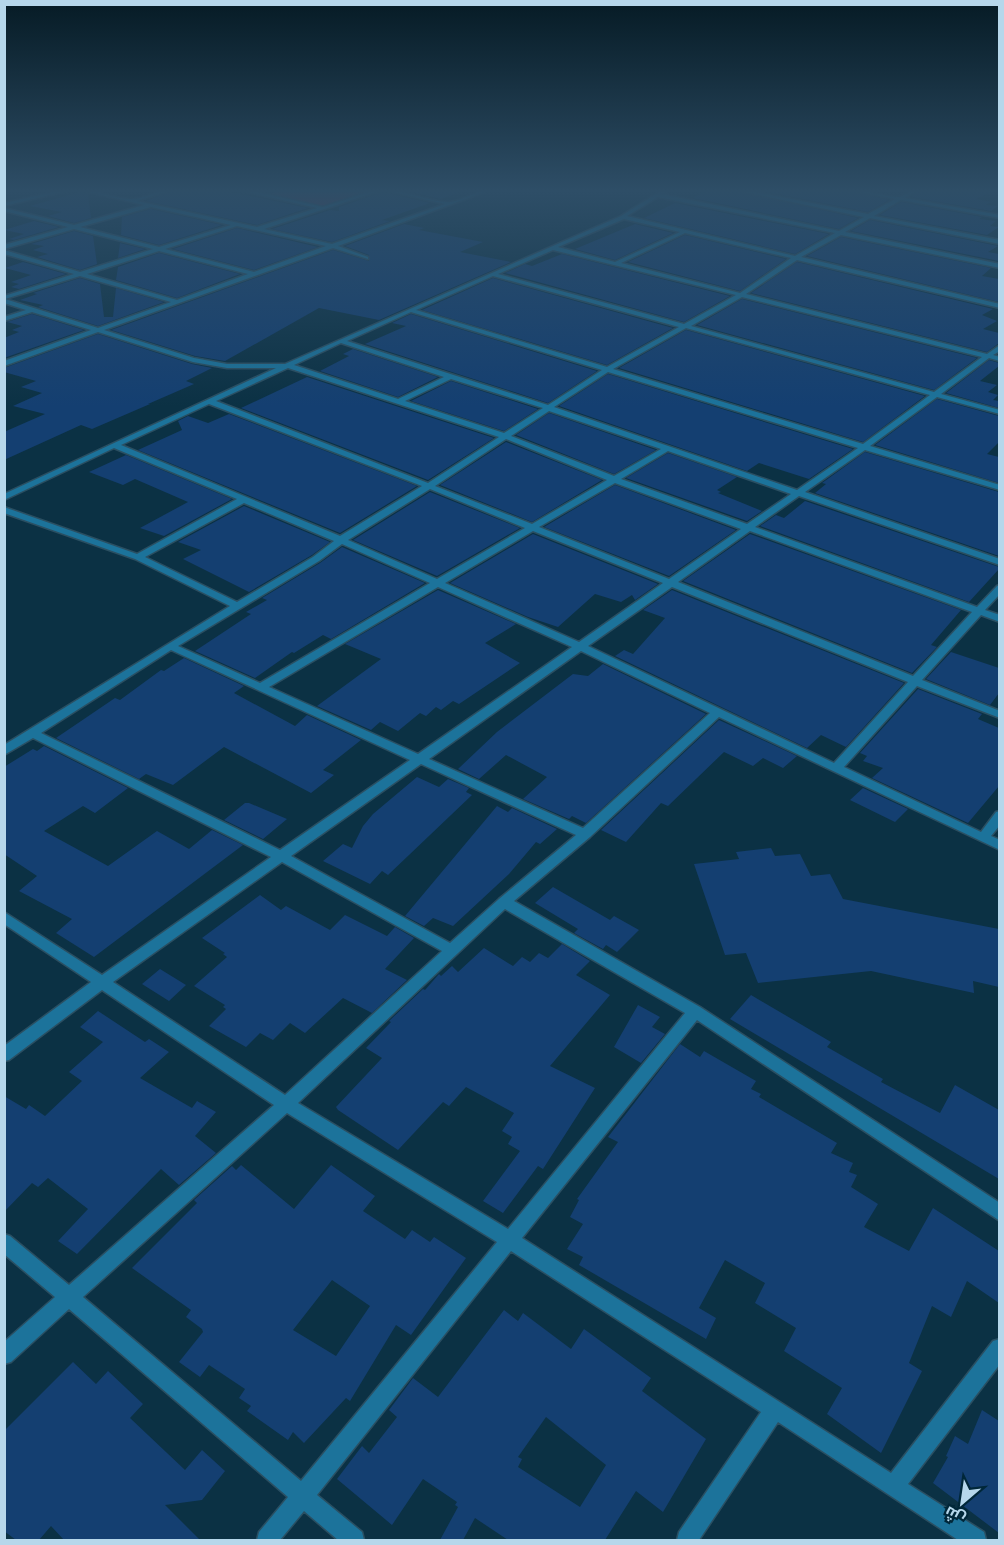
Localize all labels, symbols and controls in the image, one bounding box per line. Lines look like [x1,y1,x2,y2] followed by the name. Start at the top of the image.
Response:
[932,1473,992,1533] north arrow
[941,1502,969,1530] text: ش

